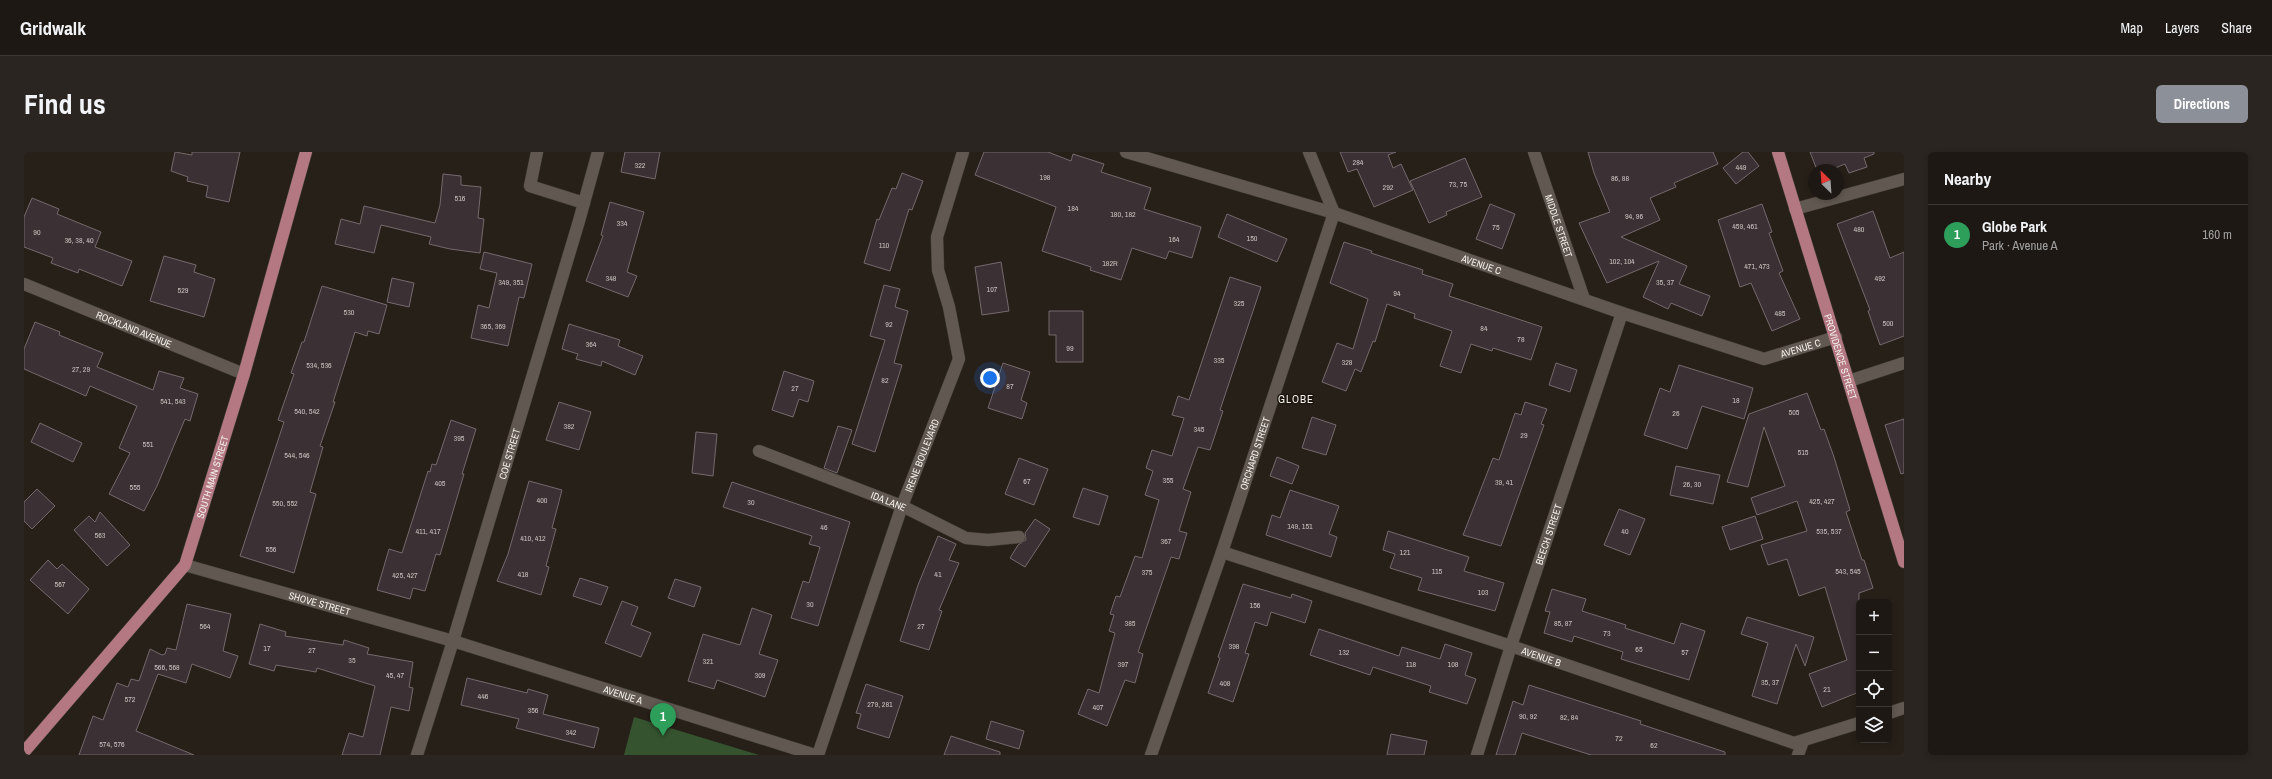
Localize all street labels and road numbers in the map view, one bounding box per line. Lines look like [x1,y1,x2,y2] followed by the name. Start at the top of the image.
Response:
[1542,193,1576,259] street label: MIDDLE STREET
[1459,251,1503,277] street label: AVENUE C
[94,308,174,350] street label: ROCKLAND AVENUE
[1822,312,1860,401] street label: PROVIDENCE STREET
[1778,336,1822,360] street label: AVENUE C
[1236,415,1273,492] street label: ORCHARD STREET
[902,417,942,494] street label: IRENE BOULEVARD
[495,427,523,481] street label: COE STREET
[193,434,231,520] street label: SOUTH MAIN STREET
[869,488,909,514] street label: IDA LANE
[1532,502,1564,566] street label: BEECH STREET
[287,588,352,618] street label: SHOVE STREET
[1519,643,1563,669] street label: AVENUE B
[601,682,645,707] street label: AVENUE A

